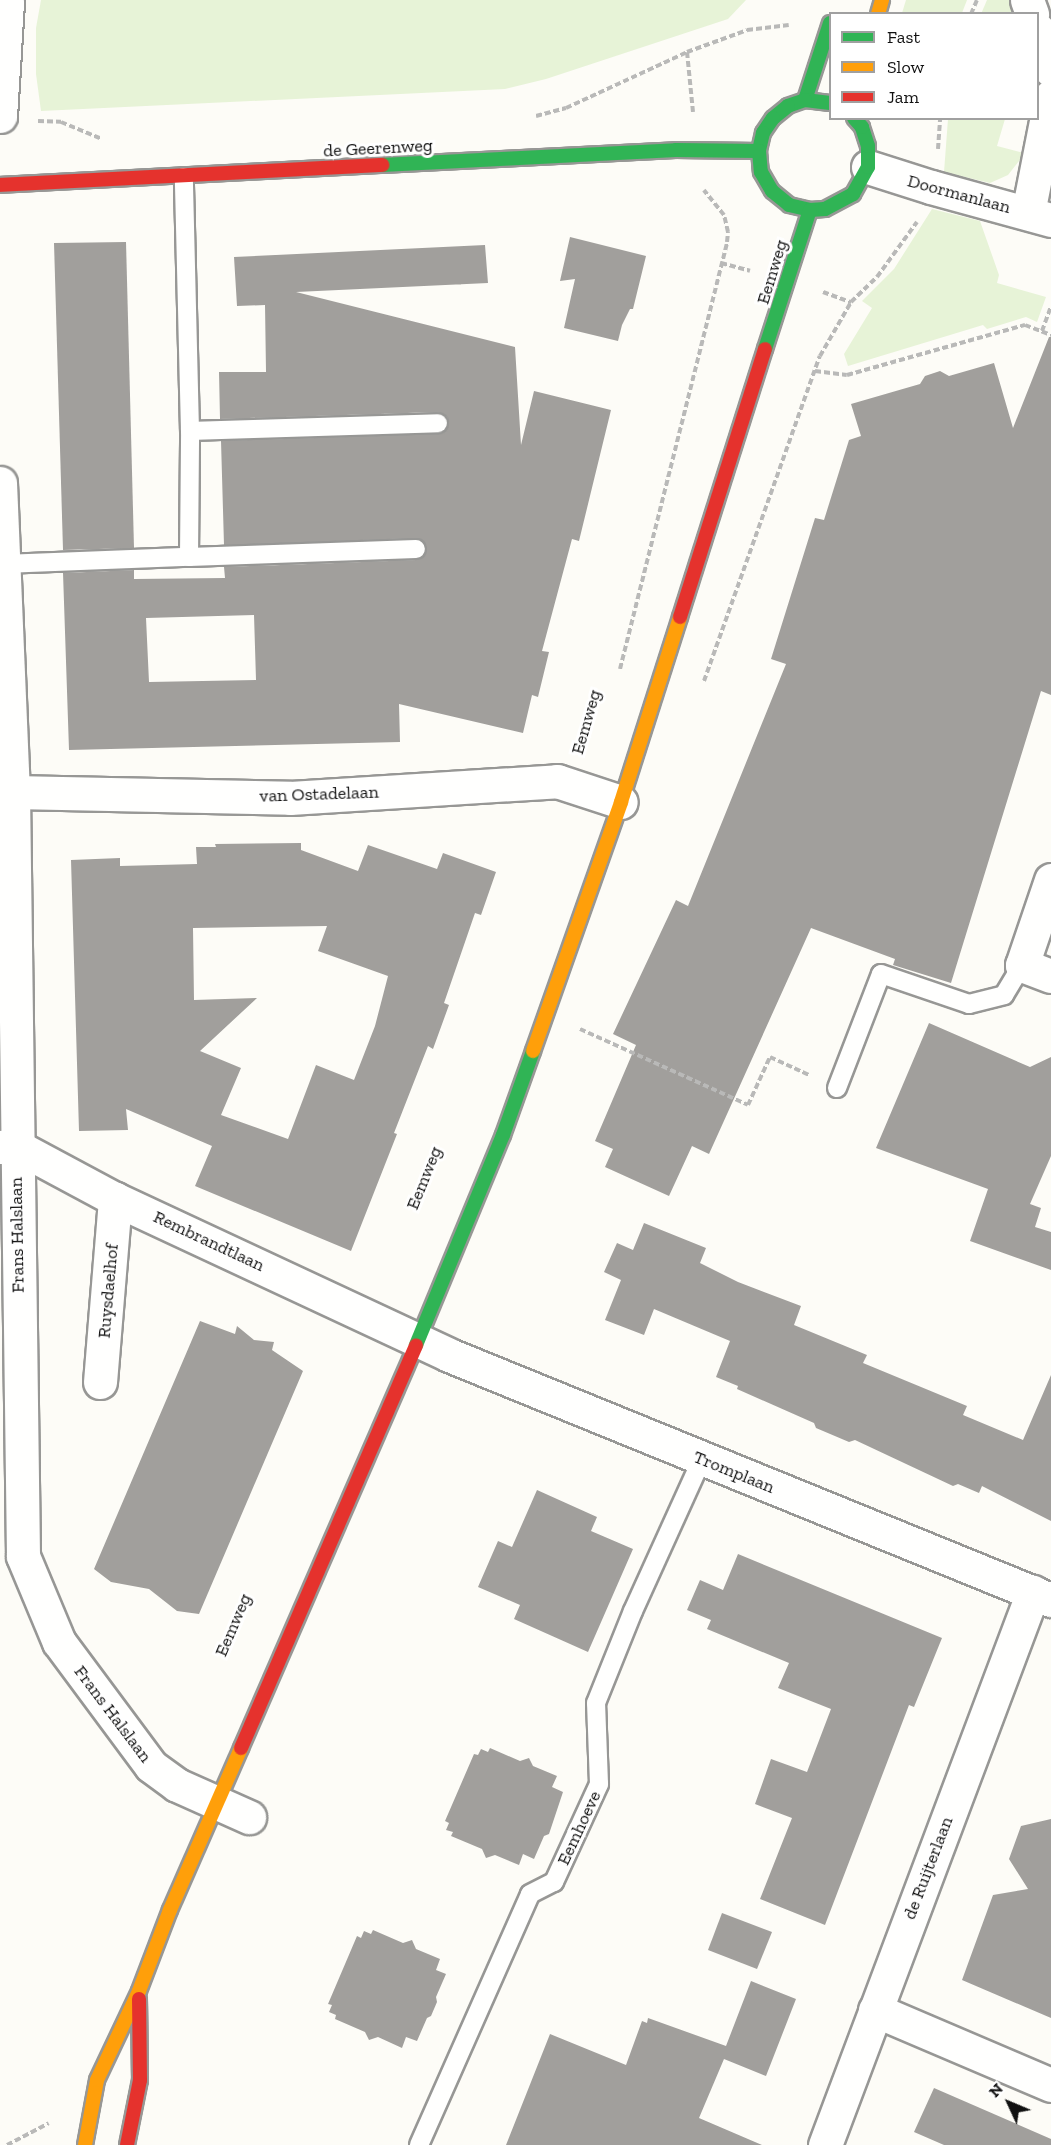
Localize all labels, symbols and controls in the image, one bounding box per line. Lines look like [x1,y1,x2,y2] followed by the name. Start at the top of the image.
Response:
[829,12,1039,120] legend
[887,26,920,48] text: Fast
[887,56,924,78] text: Slow
[887,86,919,108] text: Jam
[323,134,433,162] street label: de Geerenweg
[905,170,1013,218] street label: Doormanlaan
[752,237,792,307] street label: Eemweg
[567,687,605,757] street label: Eemweg
[259,781,379,807] street label: van Ostadelaan
[402,1143,446,1213] street label: Eemweg
[5,1177,29,1293] street label: Frans Halslaan
[150,1206,268,1276] street label: Rembrandtlaan
[93,1243,123,1339] street label: Ruysdaelhof
[690,1446,778,1498] street label: Tromplaan
[210,1590,256,1660] street label: Eemweg
[70,1661,156,1767] street label: Frans Halslaan
[552,1787,606,1869] street label: Eemhoeve
[899,1814,957,1922] street label: de Ruijterlaan
[979,2073,1039,2133] north arrow
[985,2079,1007,2101] text: N

